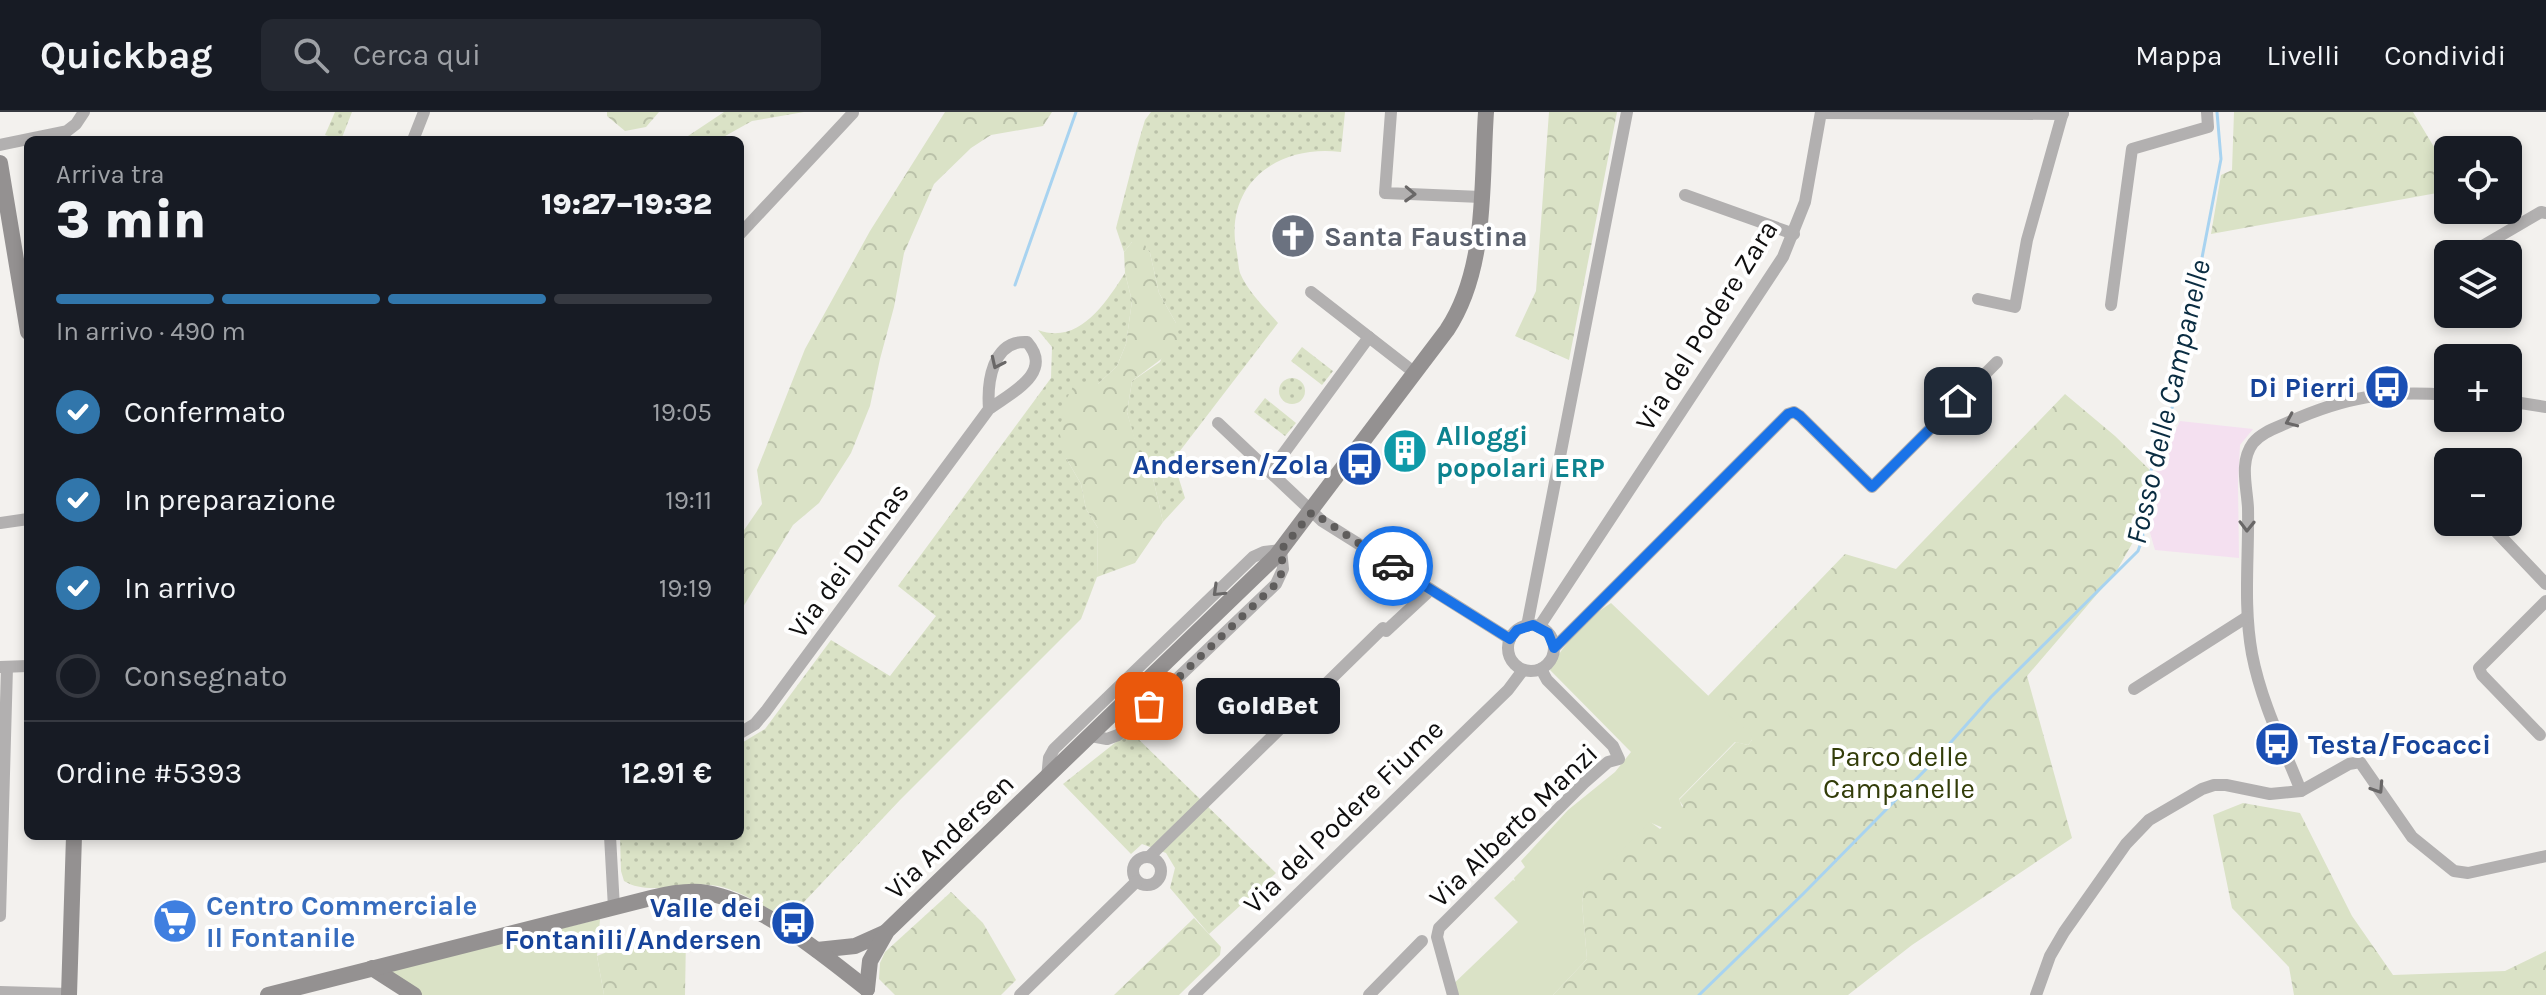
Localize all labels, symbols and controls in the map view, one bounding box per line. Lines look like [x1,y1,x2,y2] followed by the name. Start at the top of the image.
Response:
[261,19,821,91] search box
[40,33,213,78] text: Quickbag
[289,33,333,77] icon: search
[353,37,481,73] text: Cerca qui
[2135,39,2222,72] text: Mappa
[2266,39,2340,72] text: Livelli
[2384,39,2506,72] text: Condividi
[2434,136,2522,536] map controls
[2434,136,2522,224] button: locate
[56,159,165,190] text: Arriva tra
[1404,185,1417,202] one-way arrow
[541,186,712,222] text: 19:27–19:32
[56,189,206,250] text: 3 min
[1269,212,1317,260] church icon: Santa Faustina
[1628,214,1785,437] street label: Via del Podere Zara
[1324,220,1528,253] place label: Santa Faustina
[2434,240,2522,328] button: layers
[2118,256,2218,547] water label: Fosso delle Campanelle
[56,316,246,347] text: In arrivo · 490 m
[2434,344,2522,432] button: +
[990,354,1006,369] one-way arrow
[2363,363,2411,411] bus stop icon: Di Pierri
[1924,367,1992,435] pin
[2249,371,2356,404] place label: Di Pierri
[1936,379,1980,423] icon: home
[56,390,100,434] icon: check
[124,394,286,430] text: Confermato
[652,397,712,428] text: 19:05
[2284,412,2299,428] one-way arrow
[1436,419,1605,484] place label: Alloggi popolari ERP
[1381,427,1429,475] building icon: Alloggi popolari ERP
[1336,440,1384,488] bus stop icon: Andersen/Zola
[1132,448,1329,481] place label: Andersen/Zola
[2434,448,2522,536] button: −
[781,476,916,644] street label: Via dei Dumas
[56,478,100,522] icon: check
[124,482,336,518] text: In preparazione
[665,485,712,516] text: 19:11
[2238,520,2256,533] one-way arrow
[1353,526,1433,606] courier
[1371,544,1415,588] icon: car
[56,566,100,610] icon: check
[124,570,236,606] text: In arrivo
[659,573,712,604] text: 19:19
[1213,581,1227,596] one-way arrow
[124,658,287,694] text: Consegnato
[1115,672,1183,740] pin
[1197,678,1341,734] callout: GoldBet
[1127,684,1171,728] icon: bag
[1217,690,1319,721] text: GoldBet
[1237,712,1450,920] street label: Via del Podere Fiume
[2253,720,2301,768] bus stop icon: Testa/Focacci
[2308,728,2491,761] place label: Testa/Focacci
[1422,737,1604,914] street label: Via Alberto Manzi
[1823,740,1975,805] park label: Parco delle Campanelle
[56,755,242,791] text: Ordine #5393
[621,755,712,791] text: 12.91 €
[878,767,1021,906] street label: Via Andersen
[2368,779,2383,794] one-way arrow
[206,889,477,954] place label: Centro Commerciale Il Fontanile
[504,891,762,956] place label: Valle dei Fontanili/Andersen
[151,897,199,945] supermarket icon: Centro Commerciale Il Fontanile
[769,899,817,947] bus stop icon: Valle dei Fontanili/Andersen

